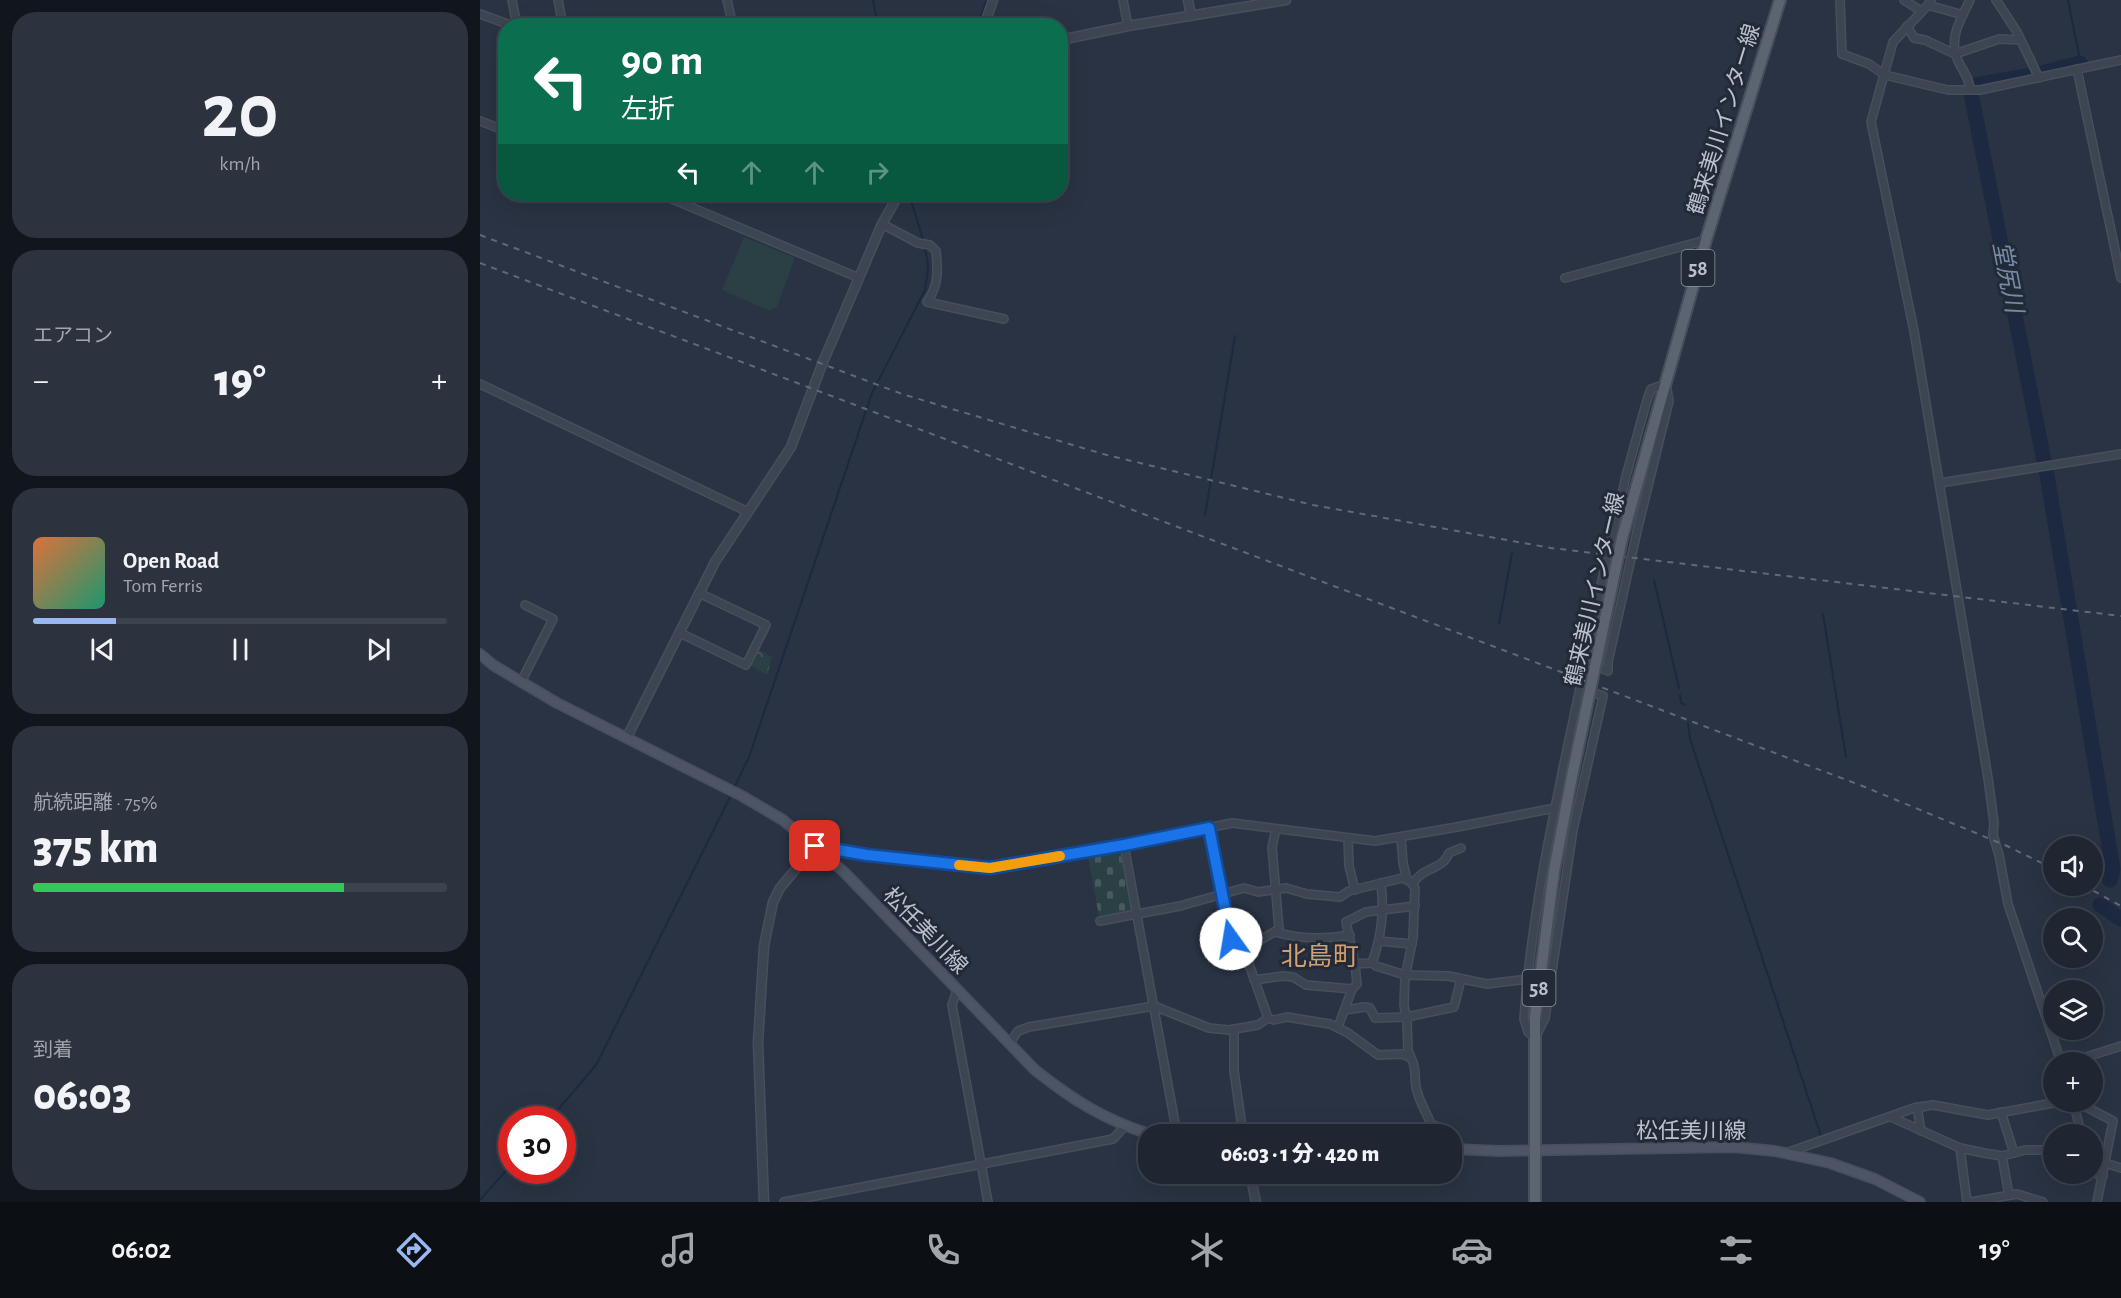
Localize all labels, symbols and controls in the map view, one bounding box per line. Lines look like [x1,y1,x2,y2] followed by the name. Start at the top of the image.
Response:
[1684,21,1763,217] street label: 鶴来美川インター線
[621,40,703,82] text: 90 m
[522,42,600,120] icon: left
[201,74,279,152] text: 20
[621,96,675,123] text: 左折
[219,154,261,174] text: km/h
[672,156,705,189] icon: left
[735,156,768,189] icon: ahead
[798,156,831,189] icon: ahead
[861,156,894,189] icon: right
[1988,239,2028,318] water label: 堂尻川
[1682,250,1714,286] road number: 58
[33,326,113,346] text: エアコン
[214,359,266,404] text: 19°
[33,365,49,398] text: −
[431,365,447,398] text: +
[1561,490,1628,688] street label: 鶴来美川インター線
[123,550,219,572] text: Open Road
[123,576,203,596] text: Tom Ferris
[86,633,119,666] icon: previous
[224,633,257,666] icon: pause
[362,633,395,666] icon: next
[33,793,157,813] text: 航続距離 · 75%
[789,820,840,871] pin
[33,826,158,871] text: 375 km
[798,829,831,862] icon: arrive
[2043,836,2103,1184] map controls
[2043,836,2103,896] button: sound
[879,883,972,978] street label: 松任美川線
[1199,907,1263,971] position arrow
[2043,908,2103,968] button: search
[1281,942,1359,970] district label: 北島町
[1522,970,1556,1006] road number: 58
[2043,980,2103,1040] button: layers
[33,1040,73,1060] text: 到着
[2043,1052,2103,1112] button: +
[33,1073,132,1118] text: 06:03
[498,1106,576,1184] speed limit sign: 30
[1636,1119,1746,1142] street label: 松任美川線
[2043,1124,2103,1184] button: −
[1221,1143,1379,1165] text: 06:03 · 1 分 · 420 m
[393,1229,435,1271] icon: directions
[658,1229,700,1271] icon: music
[922,1229,964,1271] icon: phone
[1186,1229,1228,1271] icon: climate
[1451,1229,1493,1271] icon: car
[1715,1229,1757,1271] icon: filters
[111,1236,171,1263] text: 06:02
[1979,1236,2010,1263] text: 19°

